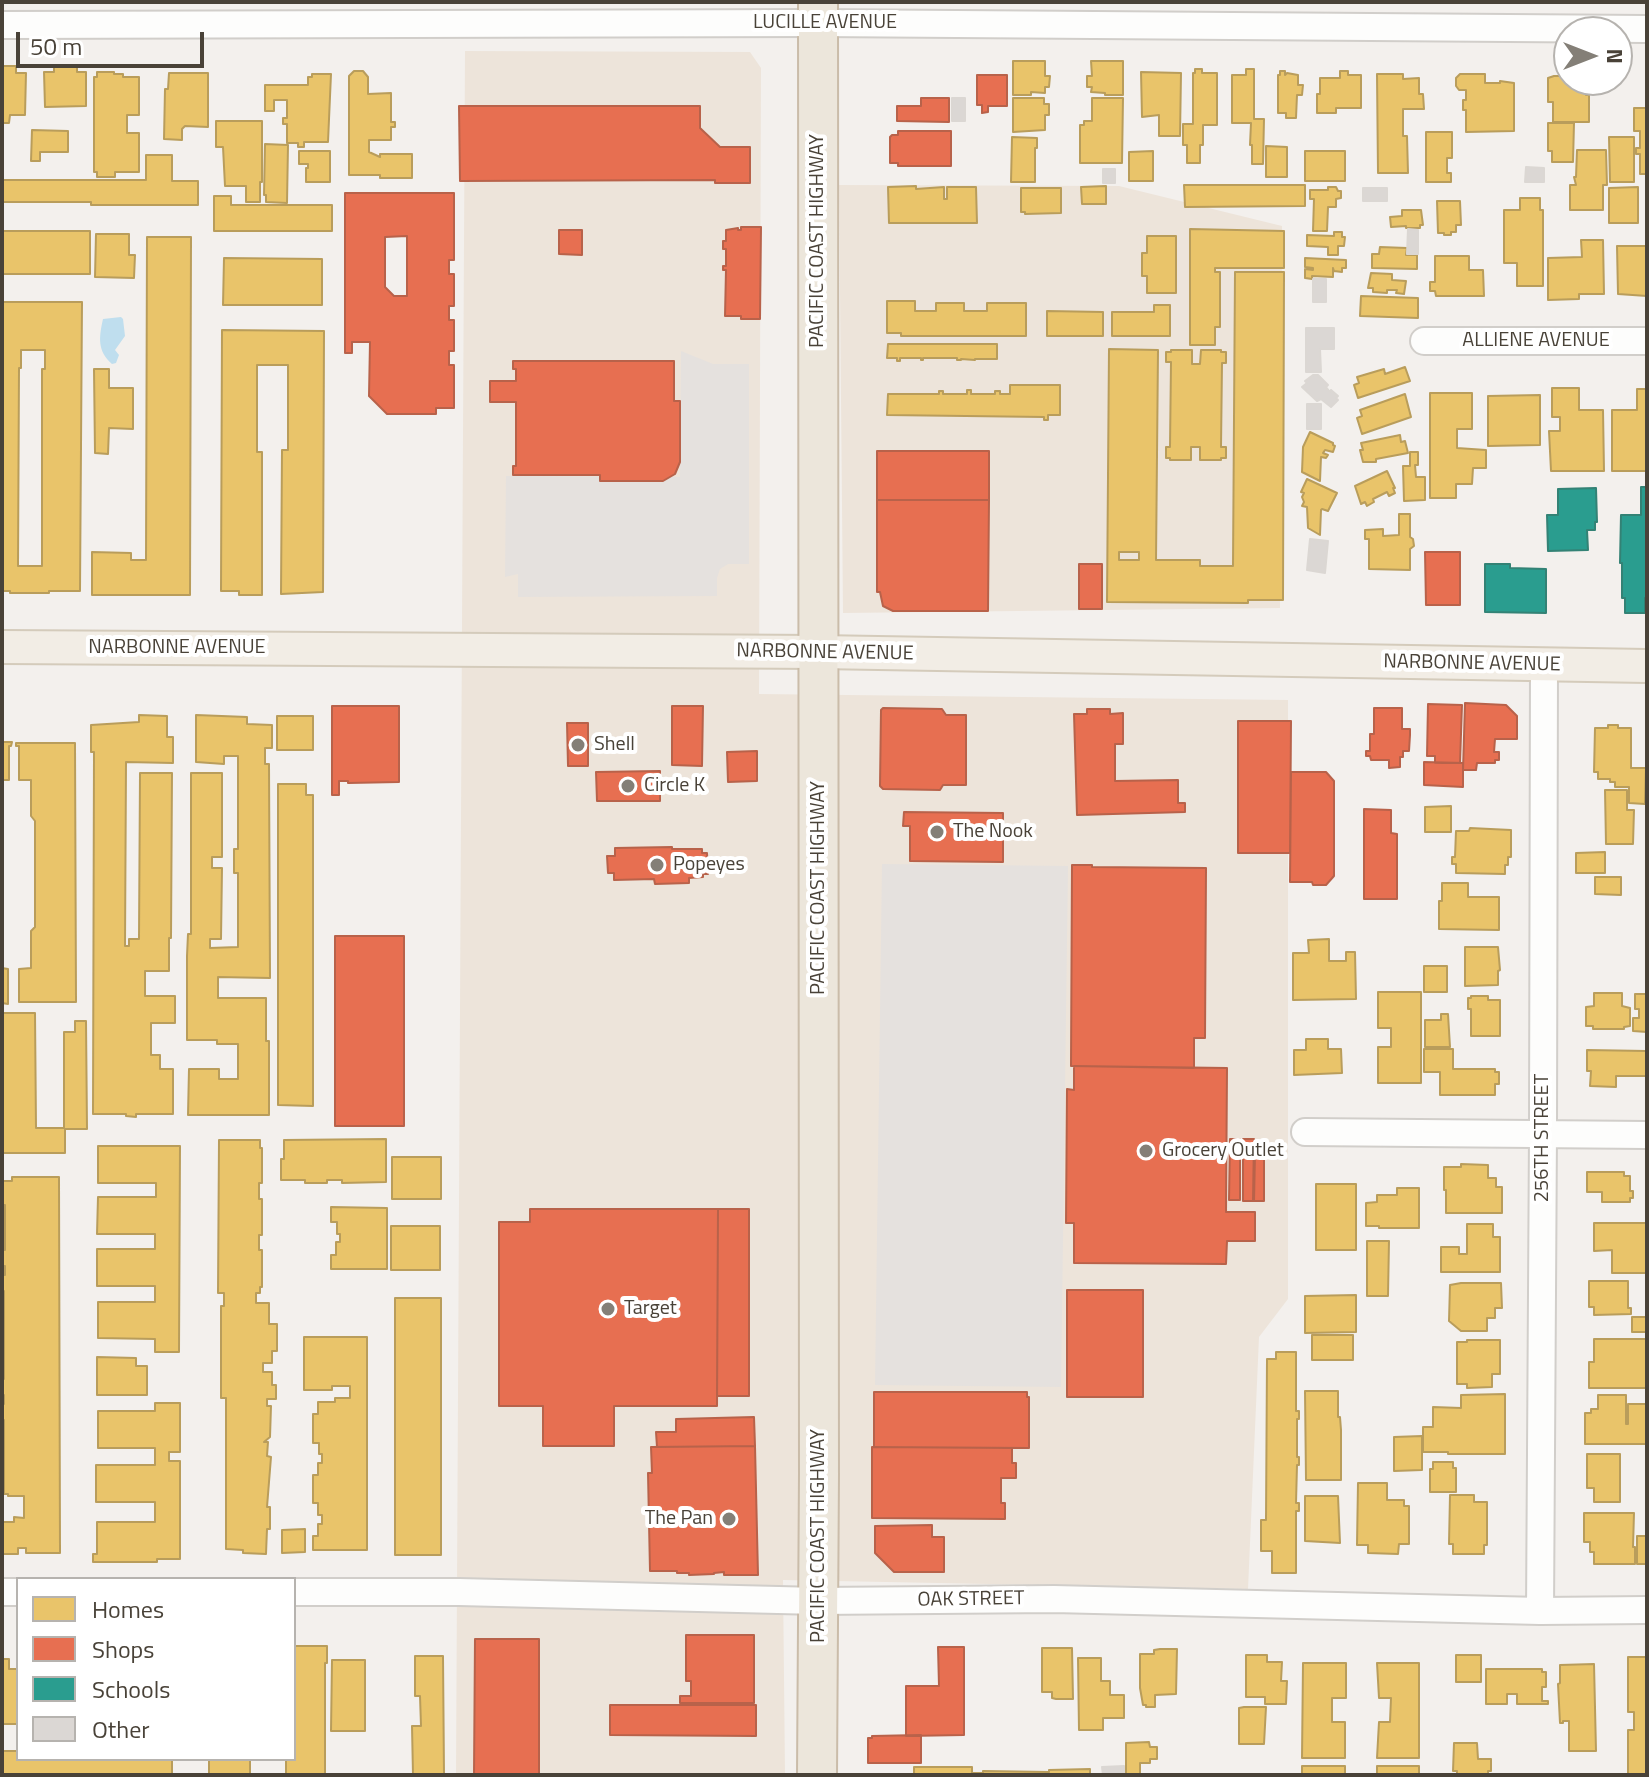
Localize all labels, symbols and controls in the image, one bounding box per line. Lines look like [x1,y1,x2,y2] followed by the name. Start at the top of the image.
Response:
[753,11,897,35] street label: LUCILLE AVENUE
[20,16,208,66] scale bar
[1553,16,1633,96] north arrow
[30,28,82,64] text: 50 m
[1598,48,1632,64] text: N
[806,134,830,348] street label: PACIFIC COAST HIGHWAY
[1462,329,1610,353] street label: ALLIENE AVENUE
[88,636,266,660] street label: NARBONNE AVENUE
[736,639,914,667] street label: NARBONNE AVENUE
[1383,650,1561,678] street label: NARBONNE AVENUE
[594,733,635,757] place label: Shell
[569,736,587,754] marker: Shell
[644,774,705,798] place label: Circle K
[619,777,637,795] marker: Circle K
[807,781,831,995] street label: PACIFIC COAST HIGHWAY
[953,820,1033,844] place label: The Nook
[928,823,946,841] marker: The Nook
[673,853,745,877] place label: Popeyes
[648,856,666,874] marker: Popeyes
[1531,1074,1555,1202] street label: 256TH STREET
[1162,1139,1284,1163] place label: Grocery Outlet
[1137,1142,1155,1160] marker: Grocery Outlet
[624,1297,677,1321] place label: Target
[599,1300,617,1318] marker: Target
[807,1429,831,1643] street label: PACIFIC COAST HIGHWAY
[645,1507,713,1531] place label: The Pan
[720,1510,738,1528] marker: The Pan
[16,1577,296,1761] legend
[917,1587,1025,1613] street label: OAK STREET
[92,1591,164,1627] text: Homes
[92,1631,154,1667] text: Shops
[92,1671,170,1707] text: Schools
[92,1711,150,1747] text: Other

